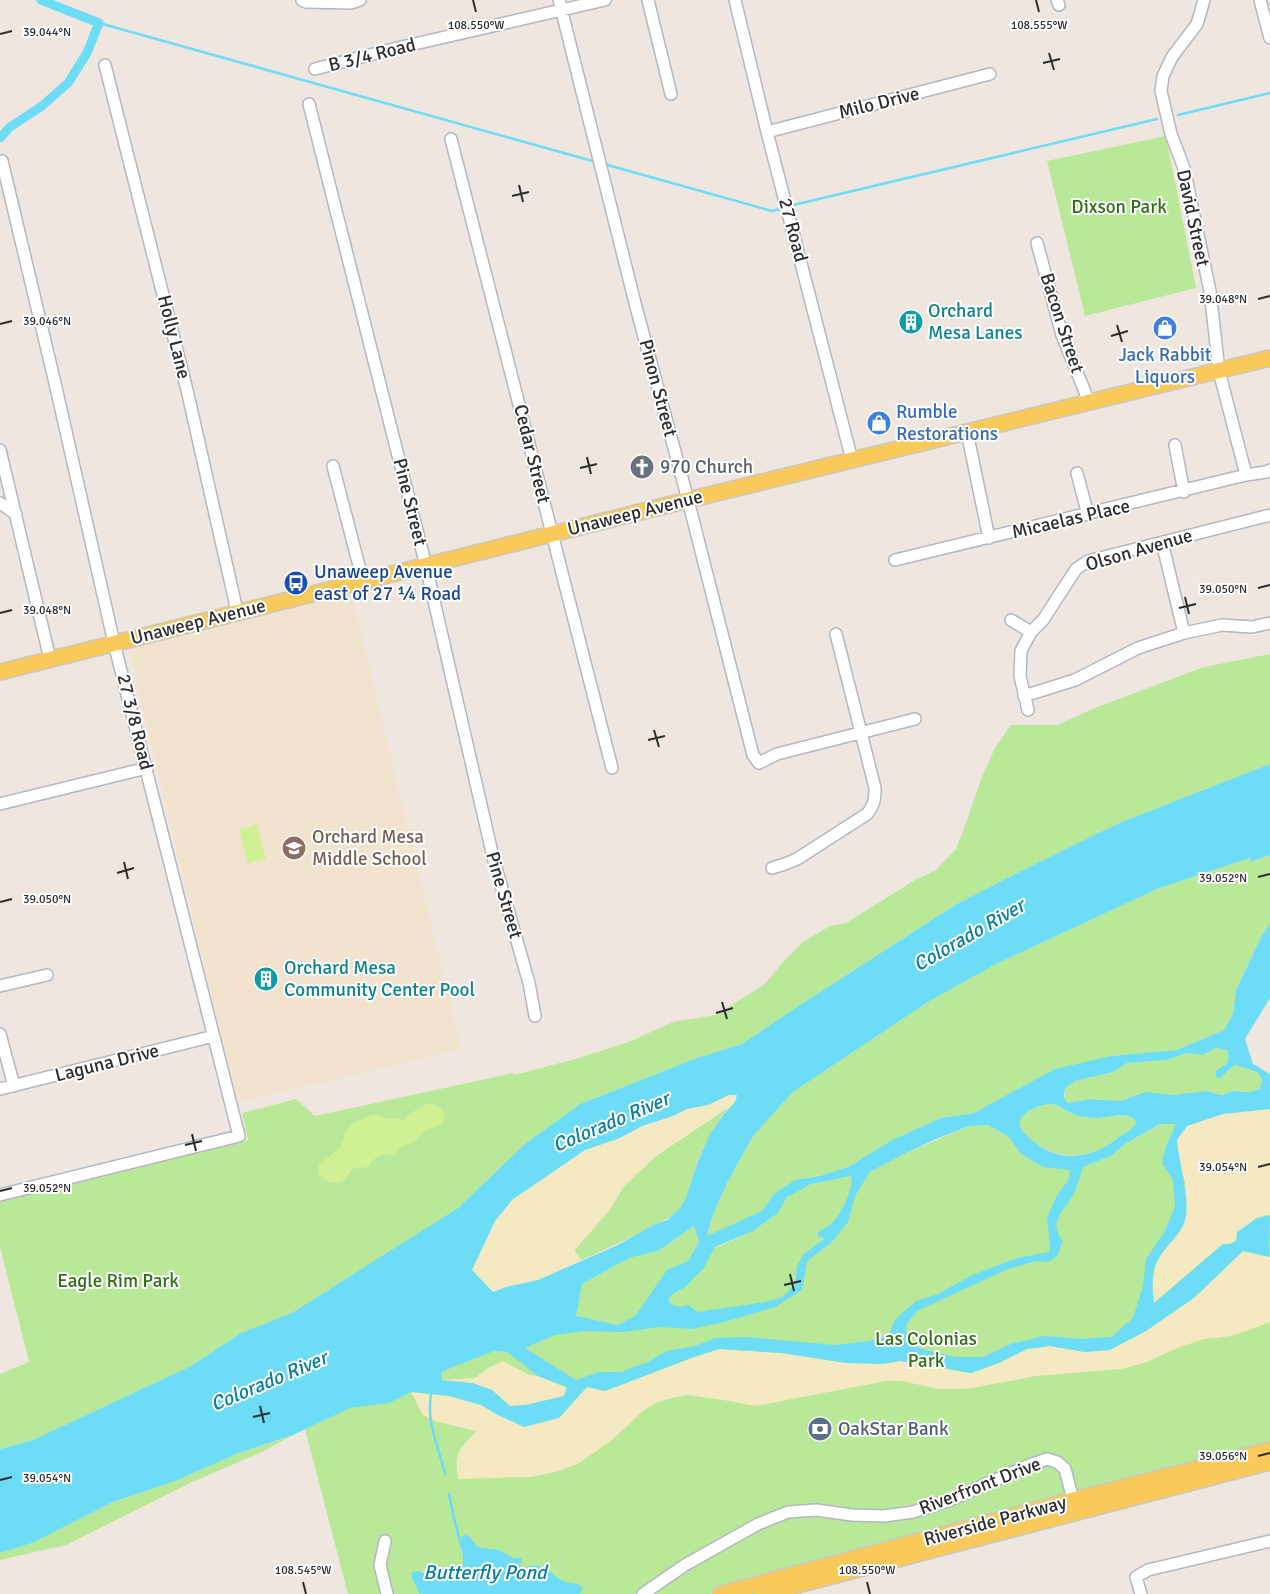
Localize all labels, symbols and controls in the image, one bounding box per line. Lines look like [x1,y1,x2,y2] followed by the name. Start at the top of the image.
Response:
[448,18,504,33] text: 108.550°W
[1011,18,1067,33] text: 108.555°W
[23,25,71,40] text: 39.044°N
[326,33,418,77] street label: B 3/4 Road
[836,81,922,125] street label: Milo Drive
[1171,167,1215,269] street label: David Street
[773,195,813,265] street label: 27 Road
[1071,195,1167,219] park label: Dixson Park
[1035,270,1090,376] street label: Bacon Street
[1199,292,1247,307] text: 39.048°N
[152,293,196,381] street label: Holly Lane
[928,299,1023,345] place label: Orchard Mesa Lanes
[898,309,924,335] building icon: Orchard Mesa Lanes
[23,314,71,329] text: 39.046°N
[1152,315,1178,341] shop icon: Jack Rabbit Liquors
[633,336,683,440] street label: Pinon Street
[1119,343,1212,389] place label: Jack Rabbit Liquors
[896,400,998,446] place label: Rumble Restorations
[508,402,556,506] street label: Cedar Street
[866,410,892,436] shop icon: Rumble Restorations
[629,454,655,480] church icon: 970 Church
[660,455,753,479] place label: 970 Church
[388,456,433,549] street label: Pine Street
[565,485,705,541] street label: Unaweep Avenue
[1010,494,1132,544] street label: Micaelas Place
[1083,523,1195,577] street label: Olson Avenue
[314,560,461,606] place label: Unaweep Avenue east of 27 ¼ Road
[283,570,309,596] bus stop icon: Unaweep Avenue east of 27 ¼ Road
[1199,582,1247,597] text: 39.050°N
[128,594,268,650] street label: Unaweep Avenue
[23,603,71,618] text: 39.048°N
[111,672,159,772] street label: 27 3/8 Road
[312,825,427,871] place label: Orchard Mesa Middle School
[281,835,307,861] school or university icon: Orchard Mesa Middle School
[480,849,528,942] street label: Pine Street
[1199,871,1247,886] text: 39.052°N
[23,892,71,907] text: 39.050°N
[909,892,1031,977] water label: Colorado River
[284,956,475,1002] place label: Orchard Mesa Community Center Pool
[253,966,279,992] building icon: Orchard Mesa Community Center Pool
[52,1038,162,1088] street label: Laguna Drive
[549,1085,676,1158] water label: Colorado River
[1199,1160,1247,1175] text: 39.054°N
[23,1181,71,1196] text: 39.052°N
[57,1269,179,1293] park label: Eagle Rim Park
[875,1327,977,1373] park label: Las Colonias Park
[207,1344,334,1417] water label: Colorado River
[807,1416,833,1442] bank icon: OakStar Bank
[838,1417,949,1441] place label: OakStar Bank
[1199,1449,1247,1464] text: 39.056°N
[916,1452,1044,1520] street label: Riverfront Drive
[23,1471,71,1486] text: 39.054°N
[921,1490,1069,1552] street label: Riverside Parkway
[423,1560,549,1585] water label: Butterfly Pond
[275,1563,331,1578] text: 108.545°W
[839,1563,895,1578] text: 108.550°W

